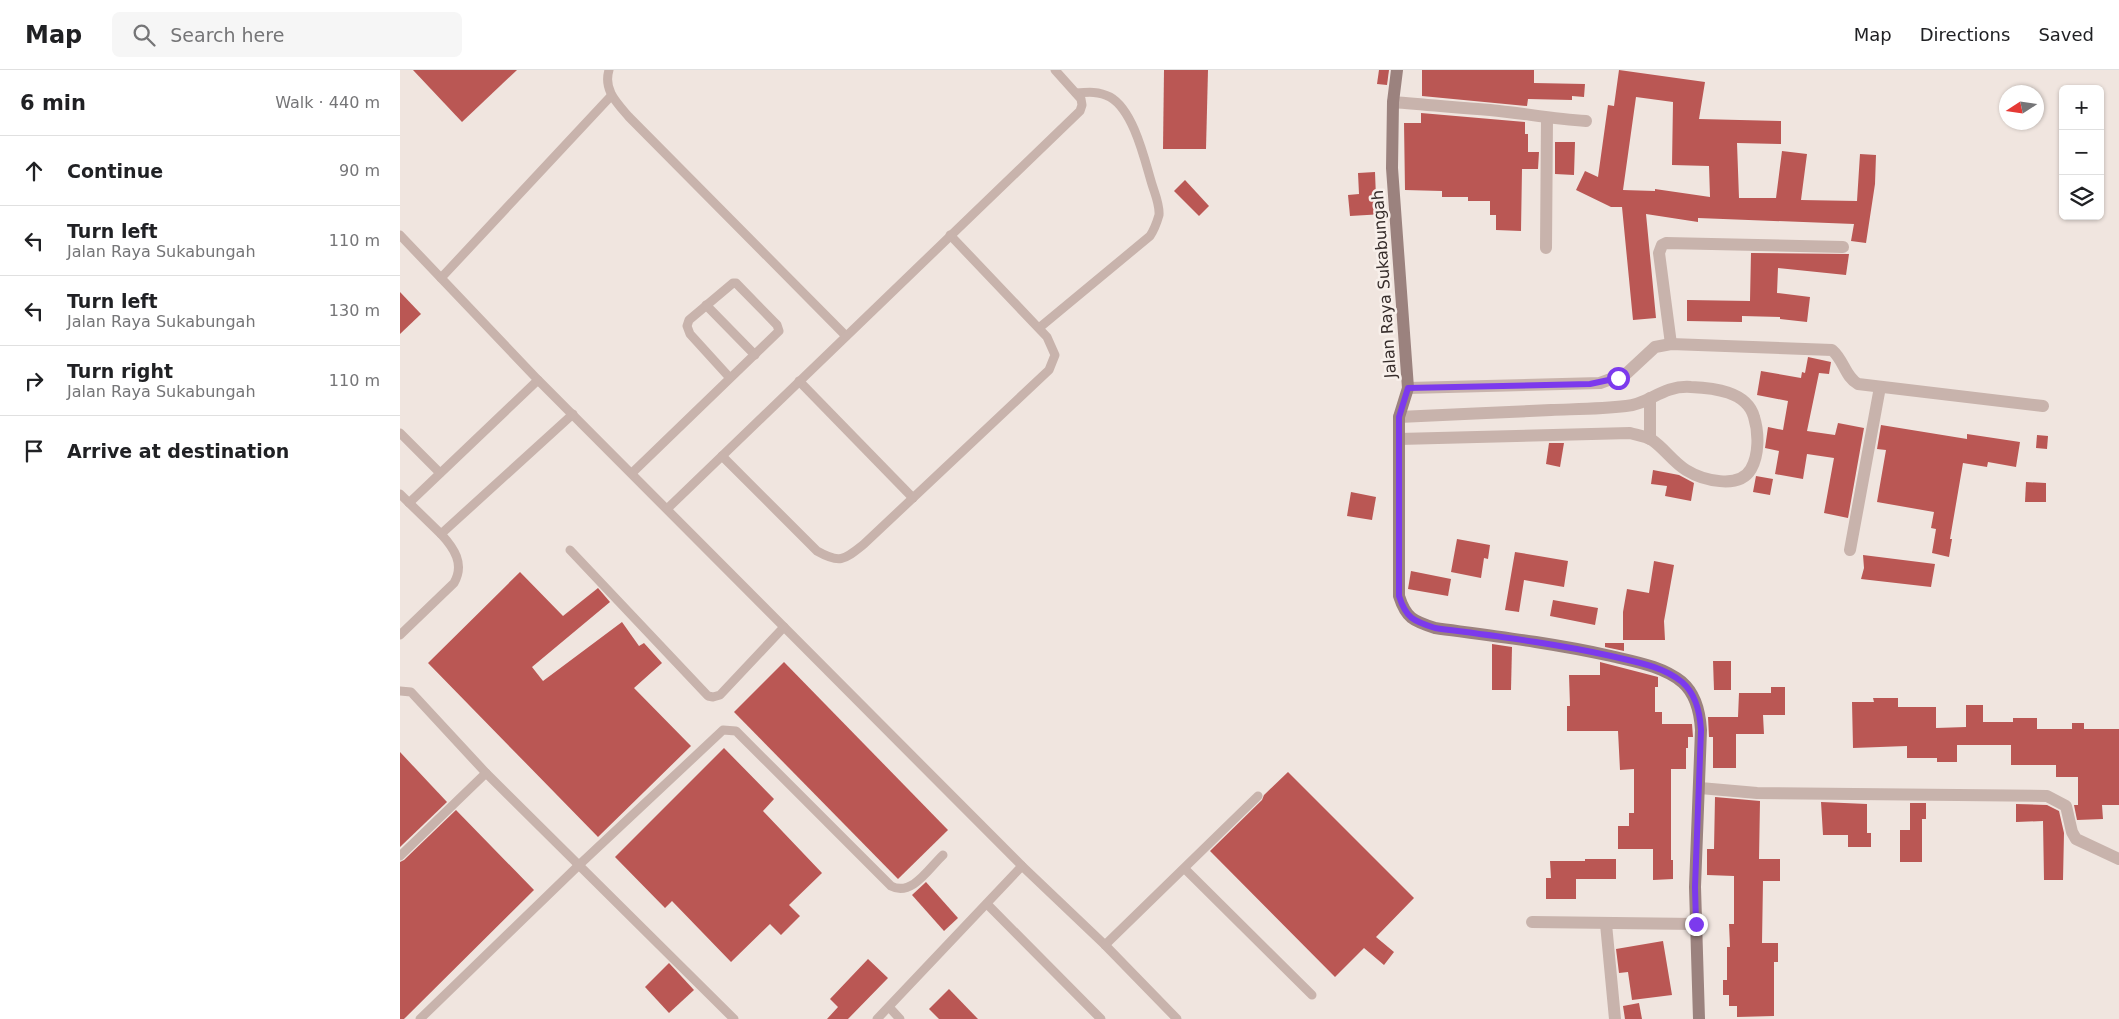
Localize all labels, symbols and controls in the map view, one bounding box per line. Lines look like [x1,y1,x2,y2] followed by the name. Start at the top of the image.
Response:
[112,12,462,57] search box
[25,21,82,49] text: Map
[130,21,158,49] icon: search
[170,24,284,46] text: Search here
[1854,24,1892,45] text: Map
[1920,24,2010,45] text: Directions
[2038,24,2094,45] text: Saved
[1999,85,2044,130] north arrow
[2059,85,2104,220] map controls
[2059,85,2104,130] button: +
[20,91,86,115] text: 6 min
[275,93,380,112] text: Walk · 440 m
[2059,130,2104,175] button: −
[20,157,48,185] icon: ahead
[67,160,163,182] text: Continue
[339,161,380,180] text: 90 m
[2059,175,2104,220] button: layers
[1368,189,1400,380] street label: Jalan Raya Sukabungah
[67,220,158,242] text: Turn left
[20,227,48,255] icon: left
[329,231,380,250] text: 110 m
[67,242,256,261] text: Jalan Raya Sukabungah
[67,290,158,312] text: Turn left
[20,297,48,325] icon: left
[329,301,380,320] text: 130 m
[67,312,256,331] text: Jalan Raya Sukabungah
[67,360,173,382] text: Turn right
[20,367,48,395] icon: right
[1607,367,1630,390] route start
[329,371,380,390] text: 110 m
[67,382,256,401] text: Jalan Raya Sukabungah
[20,437,48,465] icon: arrive
[67,440,289,462] text: Arrive at destination
[1685,913,1708,936] route end

